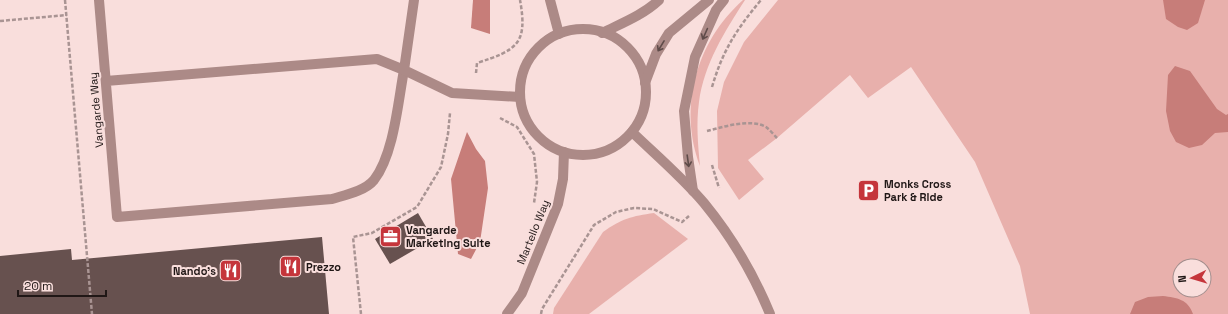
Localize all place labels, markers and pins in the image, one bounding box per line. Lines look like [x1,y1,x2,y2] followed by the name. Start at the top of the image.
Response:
[856,177,882,203] parking icon: Monks Cross Park & Ride
[884,177,952,204] place label: Monks Cross Park & Ride
[377,223,403,249] office icon: Vangarde Marketing Suite
[406,223,491,250] place label: Vangarde Marketing Suite
[277,254,303,280] restaurant icon: Prezzo
[218,258,244,284] restaurant icon: Nando's
[306,260,341,274] place label: Prezzo
[173,264,216,278] place label: Nando's

